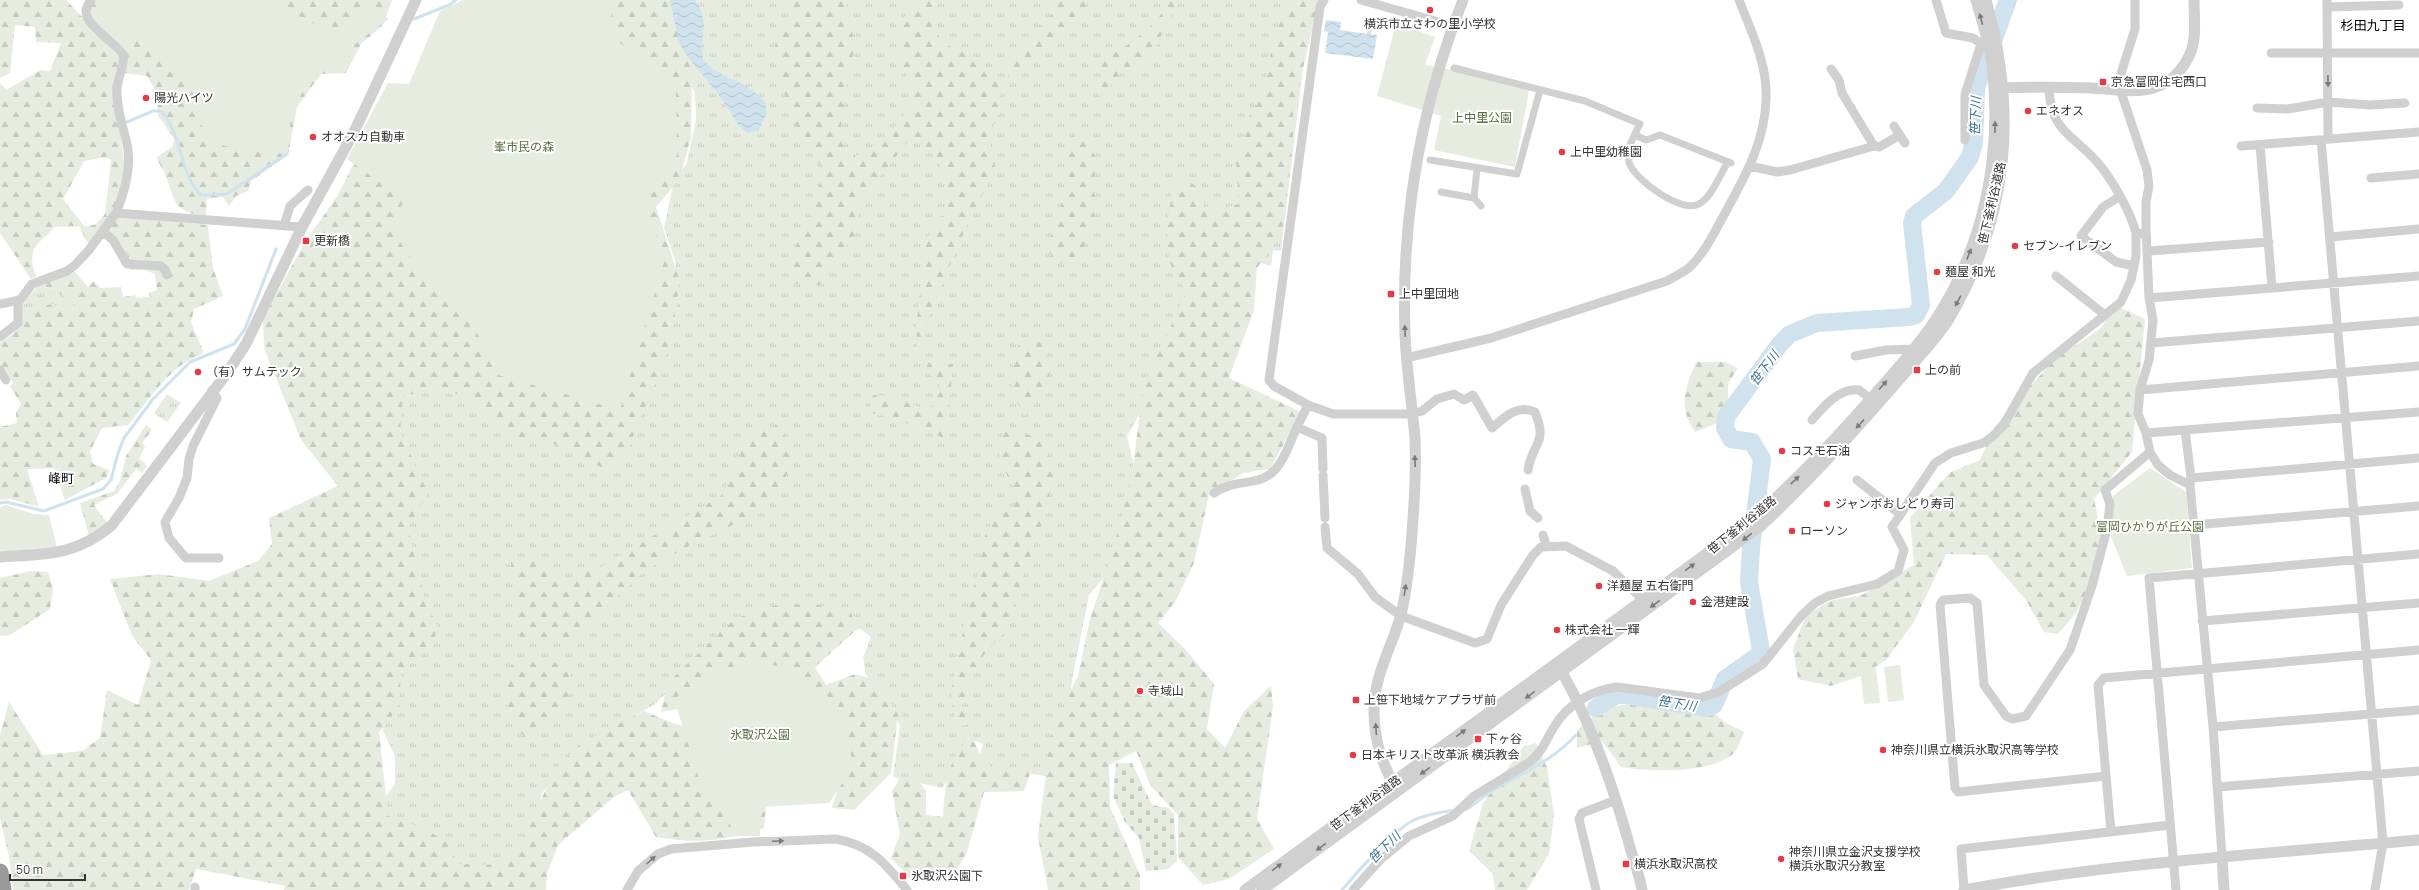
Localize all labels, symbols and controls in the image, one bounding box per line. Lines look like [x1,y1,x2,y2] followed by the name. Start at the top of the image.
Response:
[1425,5,1435,15] marker: 横浜市立さわの里小学校
[1978,12,1984,24] one-way arrow
[1364,15,1496,32] place label: 横浜市立さわの里小学校
[2340,16,2406,34] district label: 杉田九丁目
[2111,73,2207,90] place label: 京急富岡住宅西口
[2325,75,2331,88] one-way arrow
[2098,77,2108,87] marker: 京急富岡住宅西口
[154,89,214,106] place label: 陽光ハイツ
[141,93,151,103] marker: 陽光ハイツ
[1965,94,1985,136] water label: 笹下川
[2036,102,2084,119] place label: エネオス
[2023,106,2033,116] marker: エネオス
[1452,109,1512,126] park label: 上中里公園
[1992,120,1998,133] one-way arrow
[321,128,405,145] place label: オオスカ自動車
[308,132,318,142] marker: オオスカ自動車
[494,138,554,155] park label: 峯市民の森
[1570,143,1642,160] place label: 上中里幼稚園
[1557,147,1567,157] marker: 上中里幼稚園
[1974,160,2009,246] street label: 笹下釜利谷道路
[314,232,350,249] place label: 更新橋
[301,236,311,246] marker: 更新橋
[2023,237,2112,254] place label: セブン-イレブン
[2010,241,2020,251] marker: セブン-イレブン
[1967,247,1973,259] one-way arrow
[1945,263,1995,280] place label: 麺屋 和光
[1932,267,1942,277] marker: 麺屋 和光
[1399,285,1459,302] place label: 上中里団地
[1386,289,1396,299] marker: 上中里団地
[1955,296,1962,307] one-way arrow
[1402,324,1408,337] one-way arrow
[1745,345,1784,389] water label: 笹下川
[1925,361,1961,378] place label: 上の前
[206,363,302,380] place label: （有）サムテック
[1912,365,1922,375] marker: 上の前
[193,367,203,377] marker: （有）サムテック
[1878,380,1887,390] one-way arrow
[1856,420,1865,429] one-way arrow
[1790,442,1850,459] place label: コスモ石油
[1777,446,1787,456] marker: コスモ石油
[1412,455,1419,467] one-way arrow
[48,469,74,487] district label: 峰町
[1790,476,1800,485] one-way arrow
[1704,492,1780,558] street label: 笹下釜利谷道路
[1835,495,1954,512] place label: ジャンボおしどり寿司
[1822,499,1832,509] marker: ジャンボおしどり寿司
[2096,518,2204,535] park label: 富岡ひかりが丘公園
[1800,522,1848,539] place label: ローソン
[1787,526,1797,536] marker: ローソン
[1741,533,1752,541] one-way arrow
[1685,562,1696,571] one-way arrow
[1607,577,1693,594] place label: 洋麺屋 五右衛門
[1594,581,1604,591] marker: 洋麺屋 五右衛門
[1402,584,1408,596] one-way arrow
[1701,593,1749,610] place label: 金港建設
[1688,597,1698,607] marker: 金港建設
[1650,600,1660,608] one-way arrow
[1565,621,1639,638] place label: 株式会社 一輝
[1552,625,1562,635] marker: 株式会社 一輝
[1148,682,1184,699] place label: 寺域山
[1135,686,1145,696] marker: 寺域山
[1525,690,1535,698] one-way arrow
[1364,691,1496,708] place label: 上笹下地域ケアプラザ前
[1656,691,1700,715] water label: 笹下川
[1351,695,1361,705] marker: 上笹下地域ケアプラザ前
[1372,723,1379,735] one-way arrow
[730,726,790,743] park label: 氷取沢公園
[1456,729,1467,737] one-way arrow
[1486,730,1522,747] place label: 下ヶ谷
[1473,734,1483,744] marker: 下ヶ谷
[1891,741,2059,758] place label: 神奈川県立横浜氷取沢高等学校
[1878,745,1888,755] marker: 神奈川県立横浜氷取沢高等学校
[1361,746,1519,763] place label: 日本キリスト改革派 横浜教会
[1348,750,1358,760] marker: 日本キリスト改革派 横浜教会
[1420,767,1430,775] one-way arrow
[1327,771,1405,834] street label: 笹下釜利谷道路
[1364,825,1406,867] water label: 笹下川
[772,838,785,844] one-way arrow
[1316,843,1326,851] one-way arrow
[1789,843,1921,874] place label: 神奈川県立金沢支援学校 横浜氷取沢分教室
[1776,854,1786,864] marker: 神奈川県立金沢支援学校 横浜氷取沢分教室
[646,855,656,864] one-way arrow
[1634,855,1718,872] place label: 横浜氷取沢高校
[10,856,85,882] scale bar
[1621,859,1631,869] marker: 横浜氷取沢高校
[16,861,43,878] text: 50 m
[1271,863,1282,871] one-way arrow
[911,867,983,884] place label: 氷取沢公園下
[898,871,908,881] marker: 氷取沢公園下

